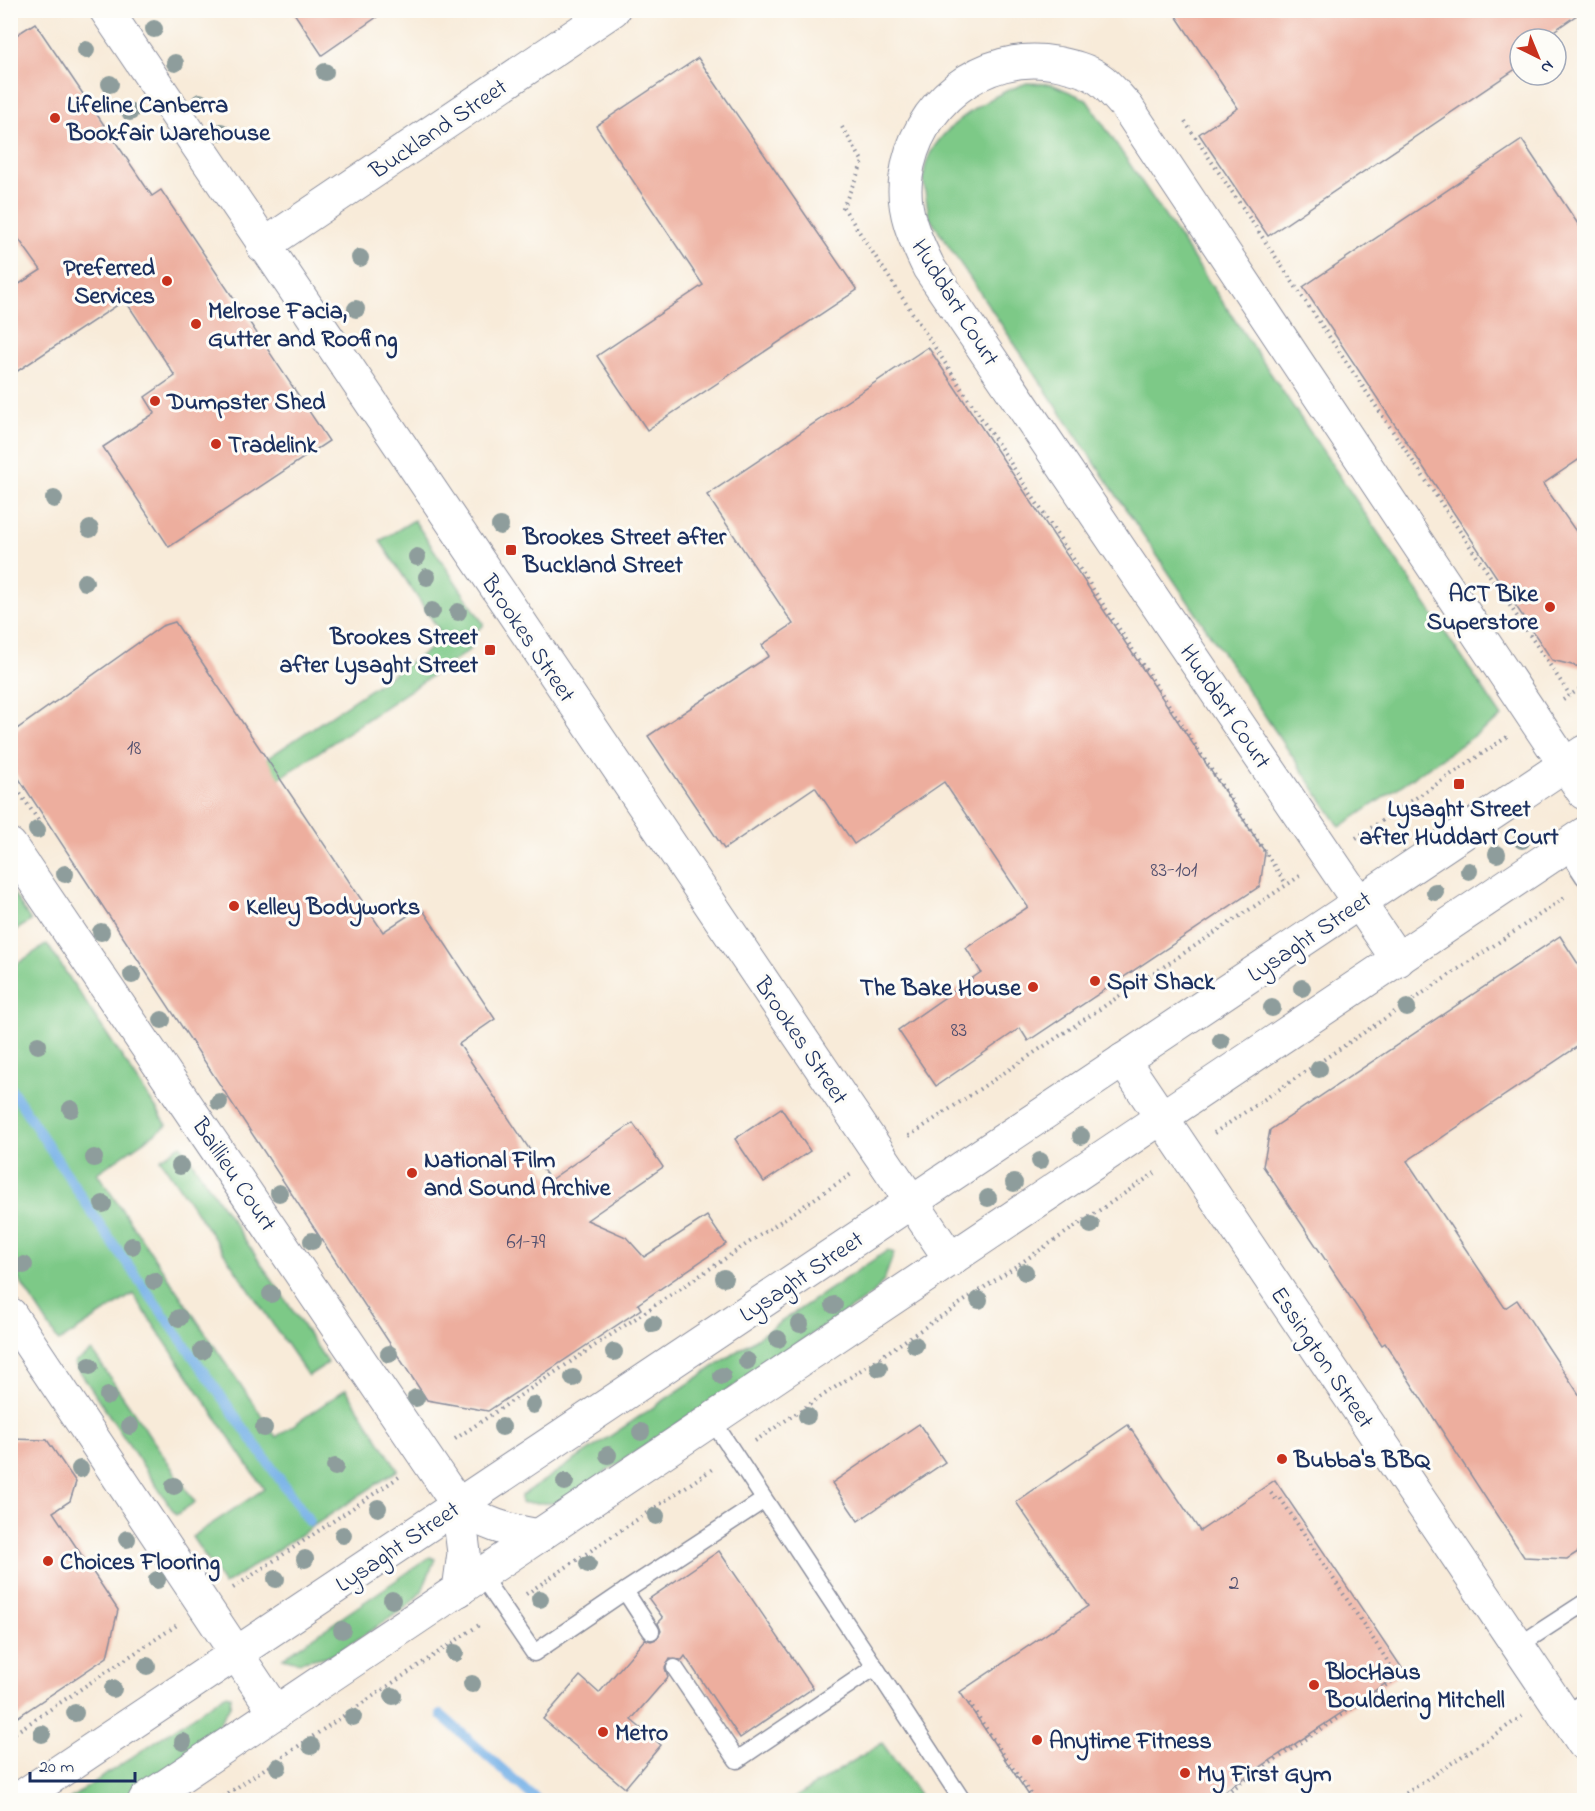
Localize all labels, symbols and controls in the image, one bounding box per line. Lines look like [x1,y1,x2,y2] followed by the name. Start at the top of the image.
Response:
[1508,27,1568,87] north arrow
[1535,54,1559,79] text: N
[363,71,515,190] street label: Buckland Street
[66,89,271,152] place label: Lifeline Canberra Bookfair Warehouse
[48,111,62,125] marker: Lifeline Canberra Bookfair Warehouse
[901,233,1007,374] street label: Huddart Court
[63,252,156,315] place label: Preferred Services
[160,274,174,288] marker: Preferred Services
[208,295,398,359] place label: Melrose Facia, Gutter and Roofing
[189,317,203,331] marker: Melrose Facia, Gutter and Roofing
[166,386,326,421] place label: Dumpster Shed
[148,394,162,408] marker: Dumpster Shed
[228,429,318,464] place label: Tradelink
[209,437,223,451] marker: Tradelink
[522,521,727,584] place label: Brookes Street after Buckland Street
[504,543,518,557] marker: Brookes Street after Buckland Street
[471,568,583,710] street label: Brookes Street
[1427,578,1539,641] place label: ACT Bike Superstore
[1543,600,1557,614] marker: ACT Bike Superstore
[279,621,479,685] place label: Brookes Street after Lysaght Street
[1169,638,1279,777] street label: Huddart Court
[483,643,497,657] marker: Brookes Street after Lysaght Street
[127,734,141,764] house number: 18
[1452,777,1466,791] marker: Lysaght Street after Huddart Court
[1359,793,1560,856] place label: Lysaght Street after Huddart Court
[1151,856,1198,886] house number: 83-101
[1241,884,1380,993] street label: Lysaght Street
[246,891,420,927] place label: Kelley Bodyworks
[227,899,241,913] marker: Kelley Bodyworks
[1107,966,1215,1001] place label: Spit Shack
[744,970,856,1112] street label: Brookes Street
[860,972,1022,1007] place label: The Bake House
[1088,974,1102,988] marker: Spit Shack
[1026,980,1040,994] marker: The Bake House
[951,1016,967,1046] house number: 83
[181,1110,284,1240] street label: Baillieu Court
[424,1144,612,1207] place label: National Film and Sound Archive
[405,1166,419,1180] marker: National Film and Sound Archive
[733,1224,872,1333] street label: Lysaght Street
[507,1228,546,1258] house number: 61-79
[1260,1280,1382,1436] street label: Essington Street
[1293,1444,1431,1479] place label: Bubba's BBQ
[1275,1452,1289,1466] marker: Bubba's BBQ
[329,1494,468,1603] street label: Lysaght Street
[60,1546,220,1582] place label: Choices Flooring
[41,1554,55,1568] marker: Choices Flooring
[1229,1569,1239,1599] house number: 2
[1325,1656,1505,1720] place label: BlocHaus Bouldering Mitchell
[1307,1678,1321,1692] marker: BlocHaus Bouldering Mitchell
[615,1717,668,1752] place label: Metro
[596,1725,610,1739] marker: Metro
[1049,1725,1212,1761] place label: Anytime Fitness
[1030,1733,1044,1747] marker: Anytime Fitness
[30,1745,135,1783] scale bar
[39,1755,74,1781] text: 20 m
[1197,1758,1332,1794] place label: My First Gym
[1178,1766,1192,1780] marker: My First Gym

